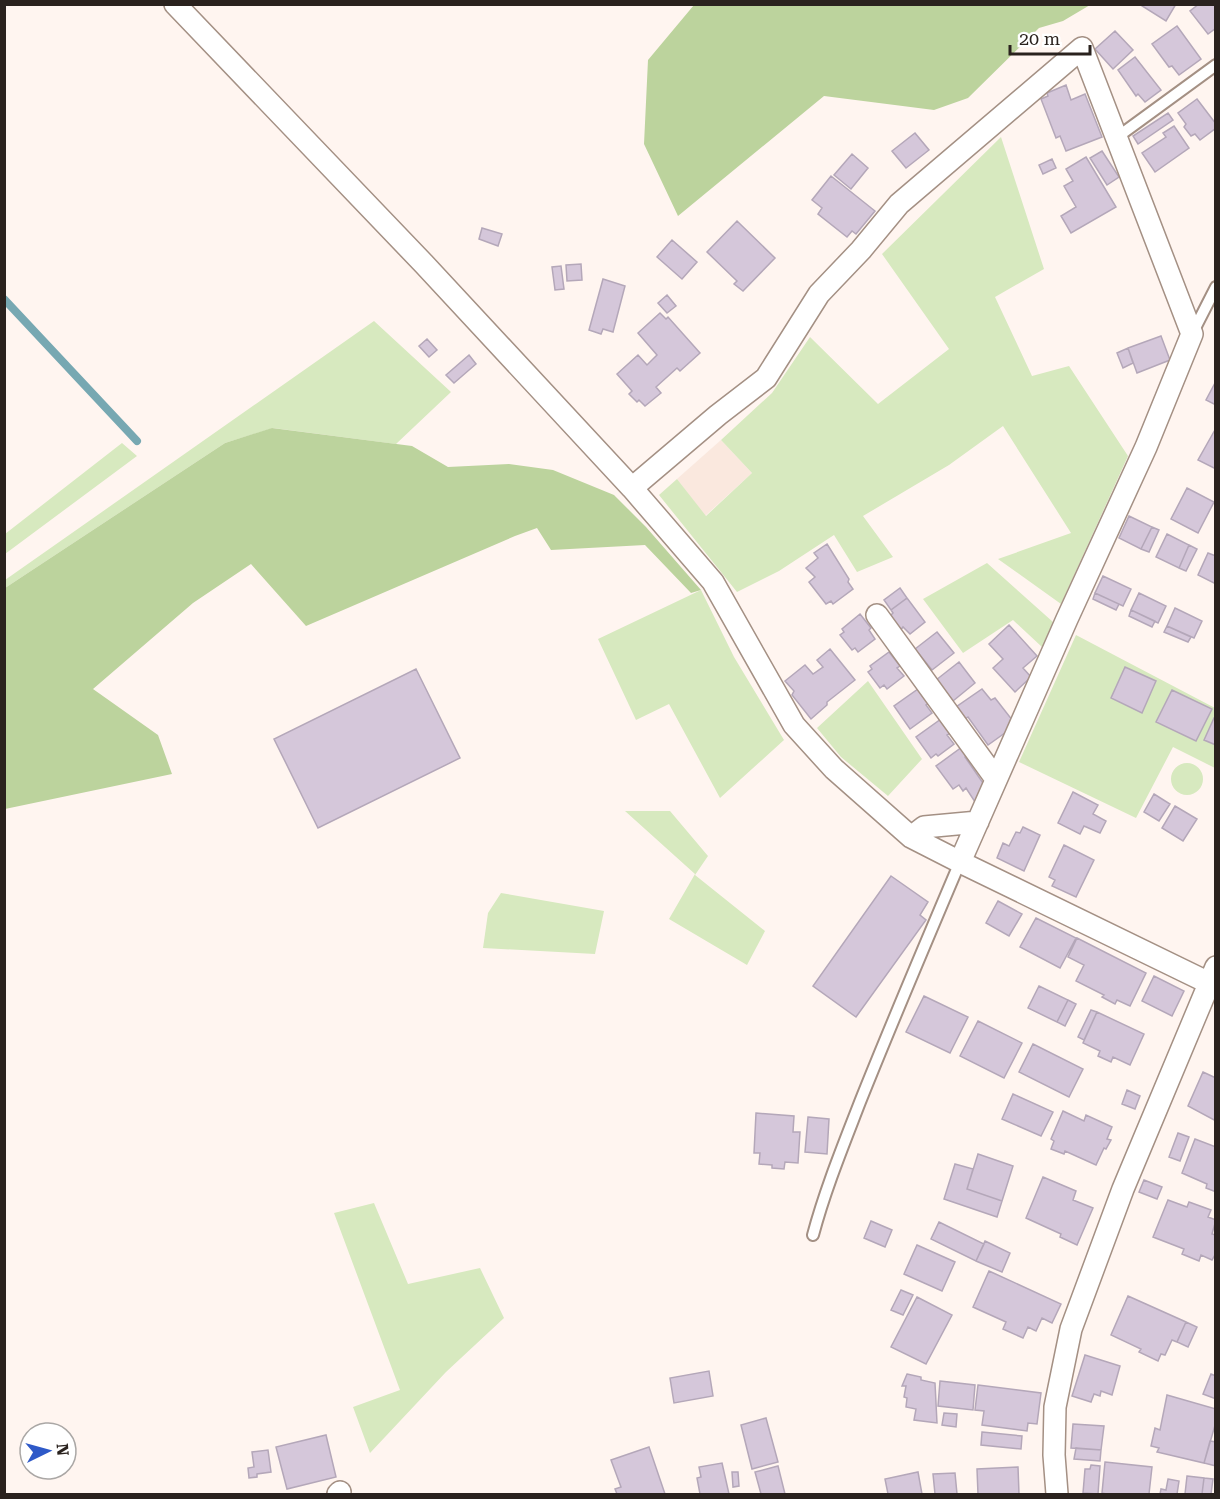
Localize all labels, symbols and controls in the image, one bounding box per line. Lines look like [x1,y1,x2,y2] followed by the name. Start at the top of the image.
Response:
[1010,18,1090,56] scale bar
[1019,28,1060,49] text: 20 m
[18,1421,78,1481] north arrow
[52,1443,72,1457] text: N

